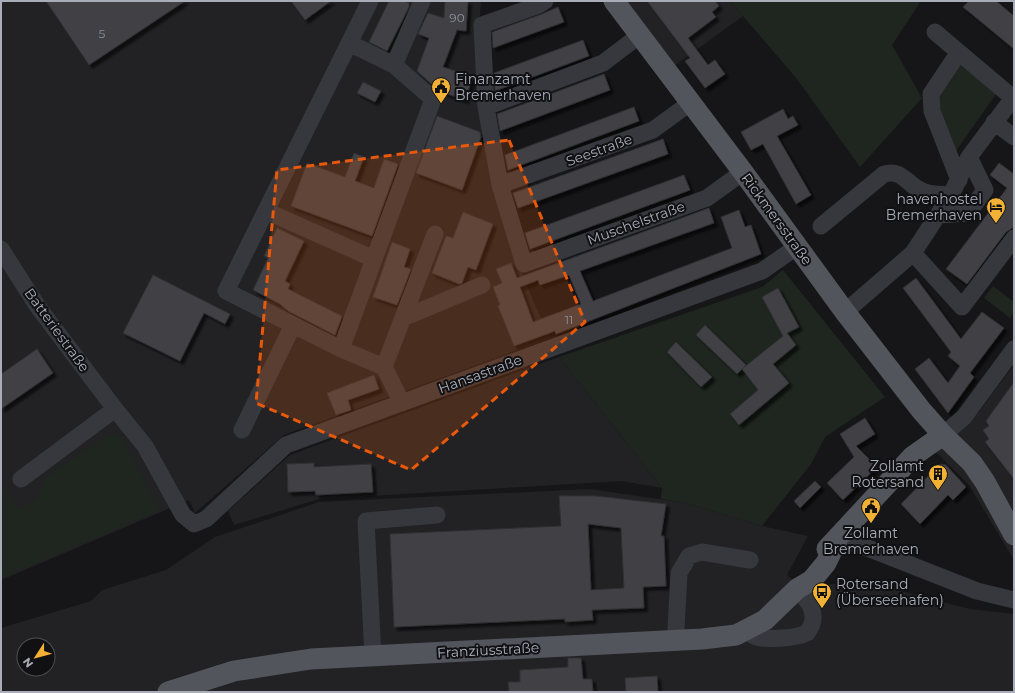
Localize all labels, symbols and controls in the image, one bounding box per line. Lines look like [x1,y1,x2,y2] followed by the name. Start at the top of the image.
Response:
[449,10,465,25] house number: 90
[99,26,106,41] house number: 5
[455,70,551,104] place label: Finanzamt Bremerhaven
[430,76,452,104] public building icon: Finanzamt Bremerhaven
[563,130,635,170] street label: Seestraße
[738,170,816,268] street label: Rickmersstraße
[886,190,982,224] place label: havenhostel Bremerhaven
[985,196,1007,224] hotel icon: havenhostel Bremerhaven
[585,197,687,249] street label: Muschelstraße
[20,284,94,376] street label: Batteriestraße
[565,312,573,327] house number: 11
[436,351,524,397] street label: Hansastraße
[852,457,924,491] place label: Zollamt Rotersand
[927,463,949,491] building icon: Zollamt Rotersand
[860,496,882,524] public building icon: Zollamt Bremerhaven
[823,524,919,558] place label: Zollamt Bremerhaven
[836,575,944,609] place label: Rotersand (Überseehafen)
[811,581,833,609] bus stop icon: Rotersand (Überseehafen)
[16,637,56,677] north arrow
[436,638,540,662] street label: Franziusstraße
[20,655,36,671] text: N

